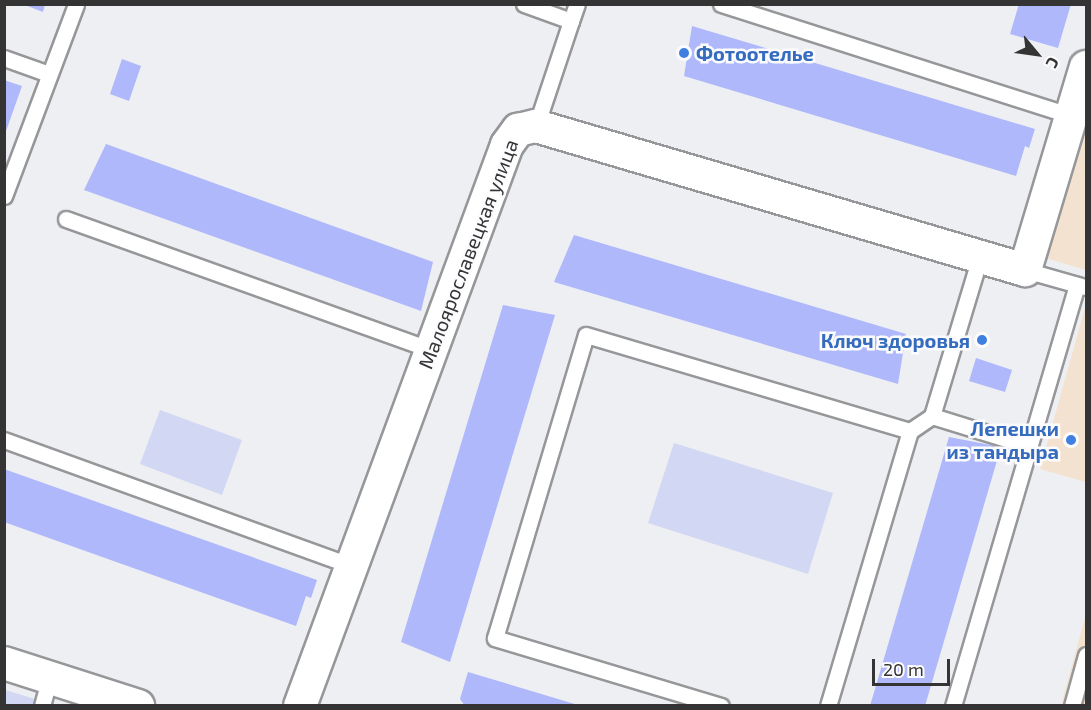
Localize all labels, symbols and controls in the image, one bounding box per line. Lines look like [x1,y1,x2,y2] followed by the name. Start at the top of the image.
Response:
[1007,24,1067,84] north arrow
[696,41,814,65] place label: Фотоотелье
[677,46,691,60] marker: Фотоотелье
[1043,54,1064,72] text: С
[413,136,523,372] street label: Малоярославецкая улица
[821,328,970,352] place label: Ключ здоровья
[975,333,989,347] marker: Ключ здоровья
[947,416,1059,463] place label: Лепешки из тандыра
[1064,433,1078,447] marker: Лепешки из тандыра
[875,647,953,685] scale bar
[883,658,924,680] text: 20 m

